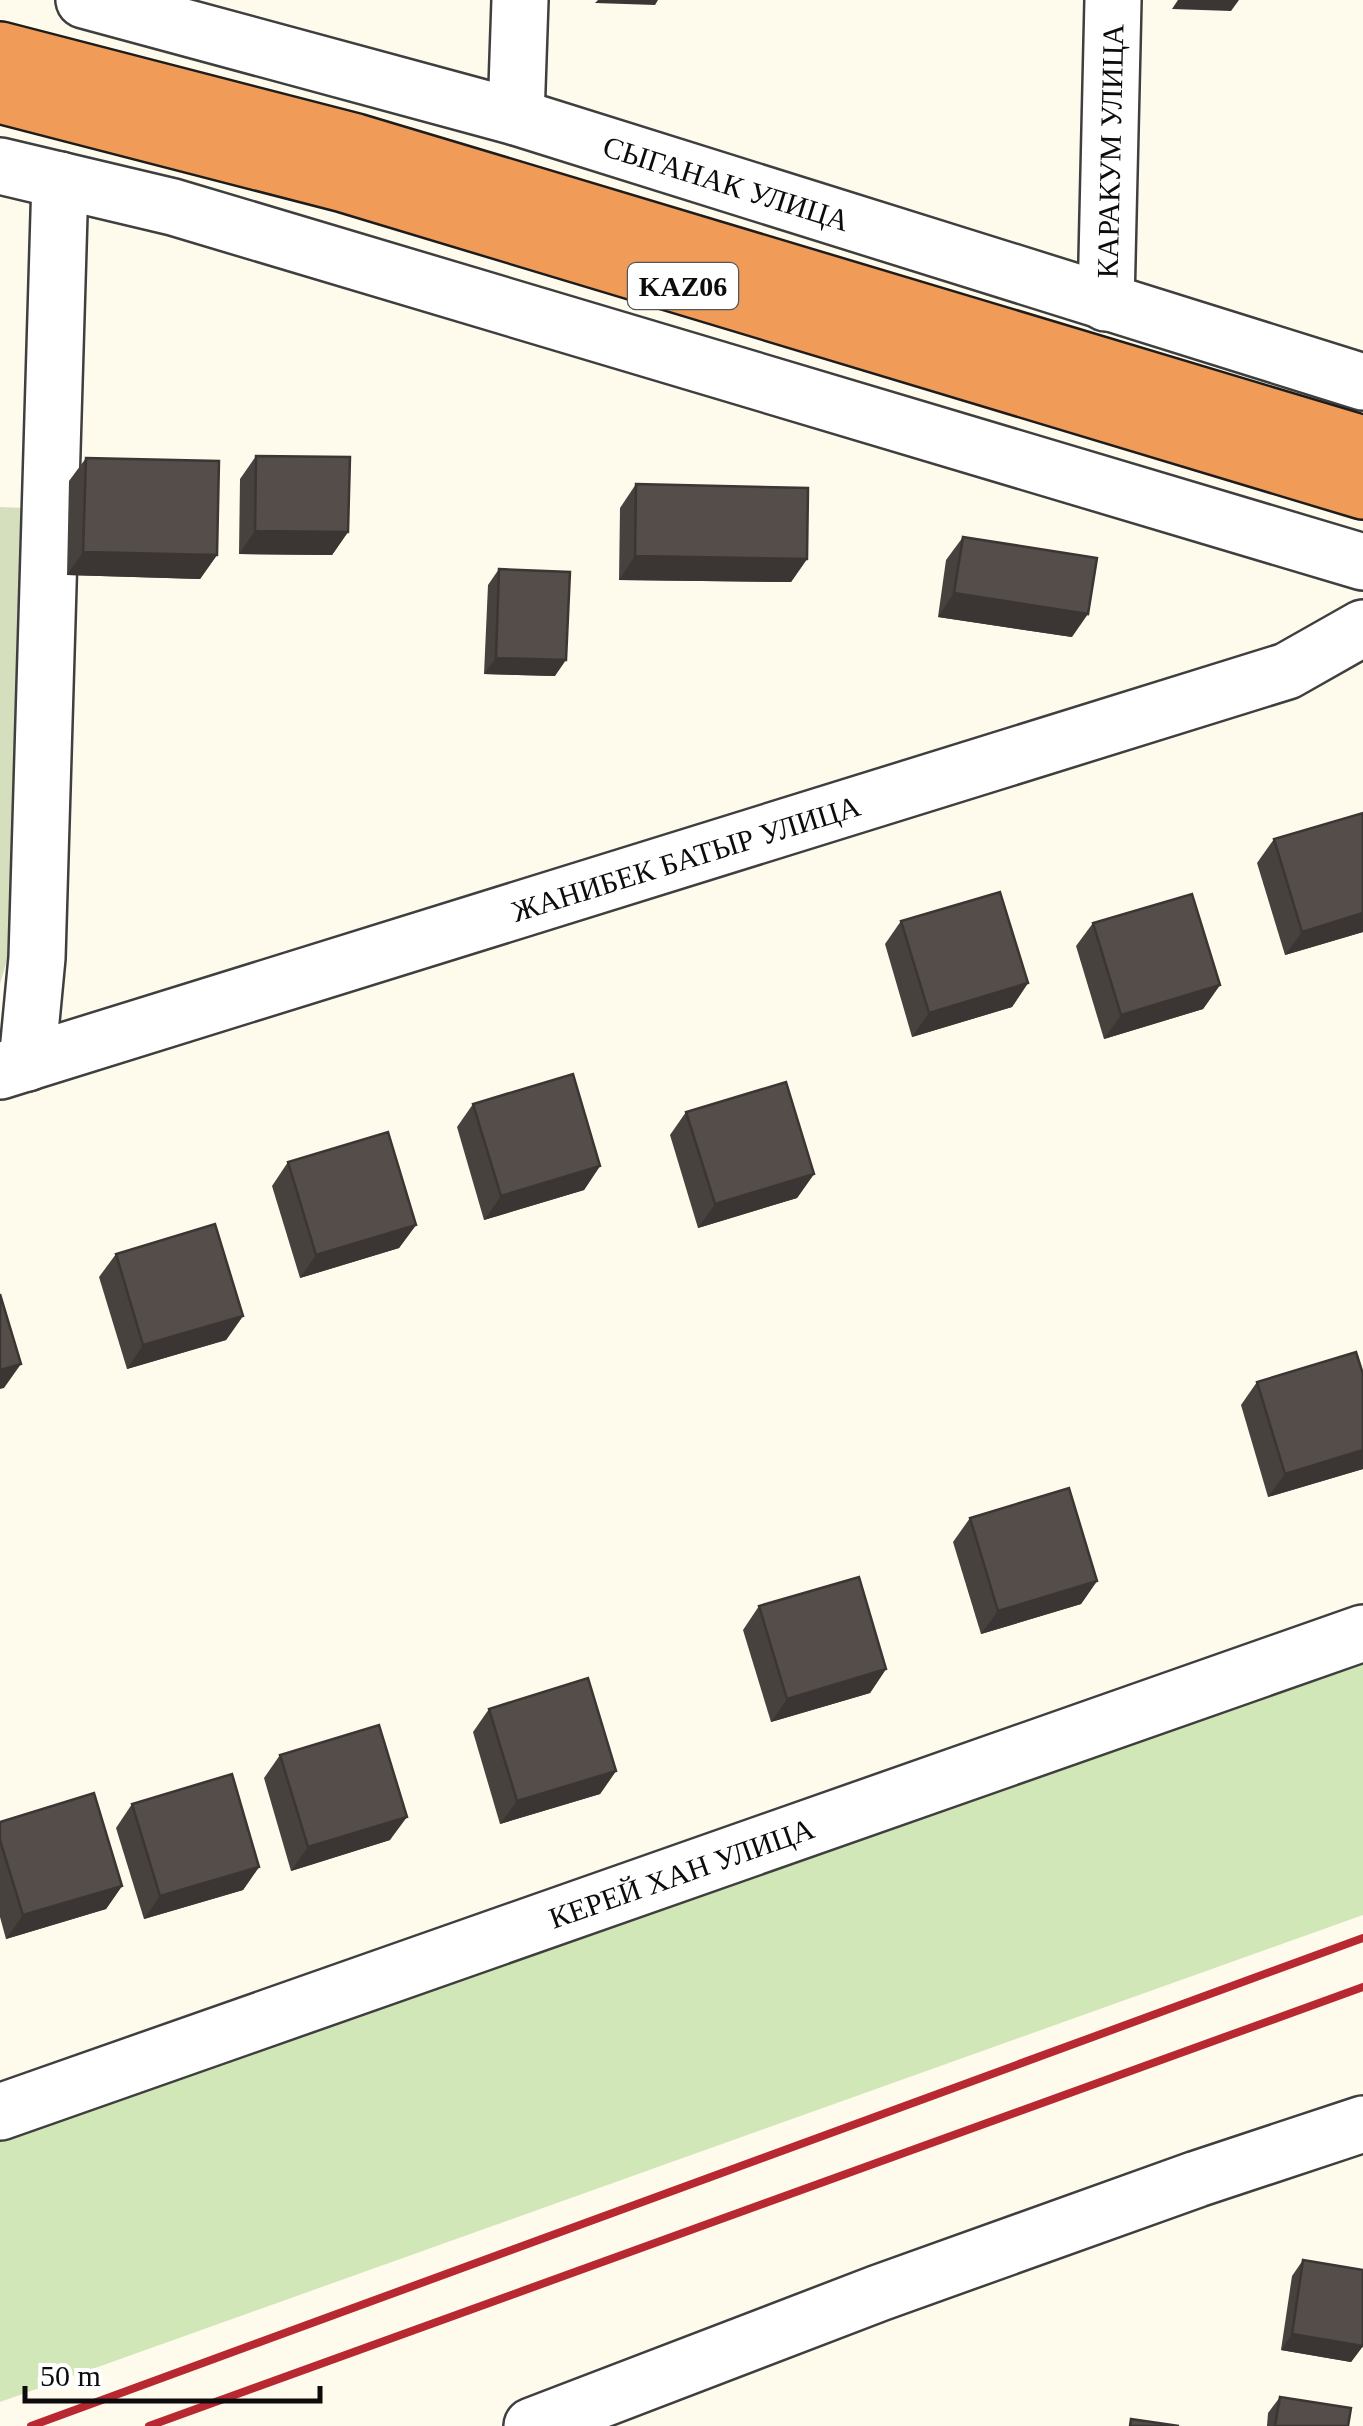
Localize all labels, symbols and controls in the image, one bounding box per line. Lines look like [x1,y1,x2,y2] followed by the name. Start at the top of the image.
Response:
[1090,23,1129,279] street label: КАРАКУМ УЛИЦА
[599,129,854,237] street label: СЫГАНАК УЛИЦА
[628,263,738,309] road number: KАZ06
[508,788,864,927] street label: ЖАНИБЕК БАТЫР УЛИЦА
[544,1811,818,1934] street label: КЕРЕЙ ХАН УЛИЦА
[25,2341,320,2403] scale bar
[40,2359,101,2392] text: 50 m

